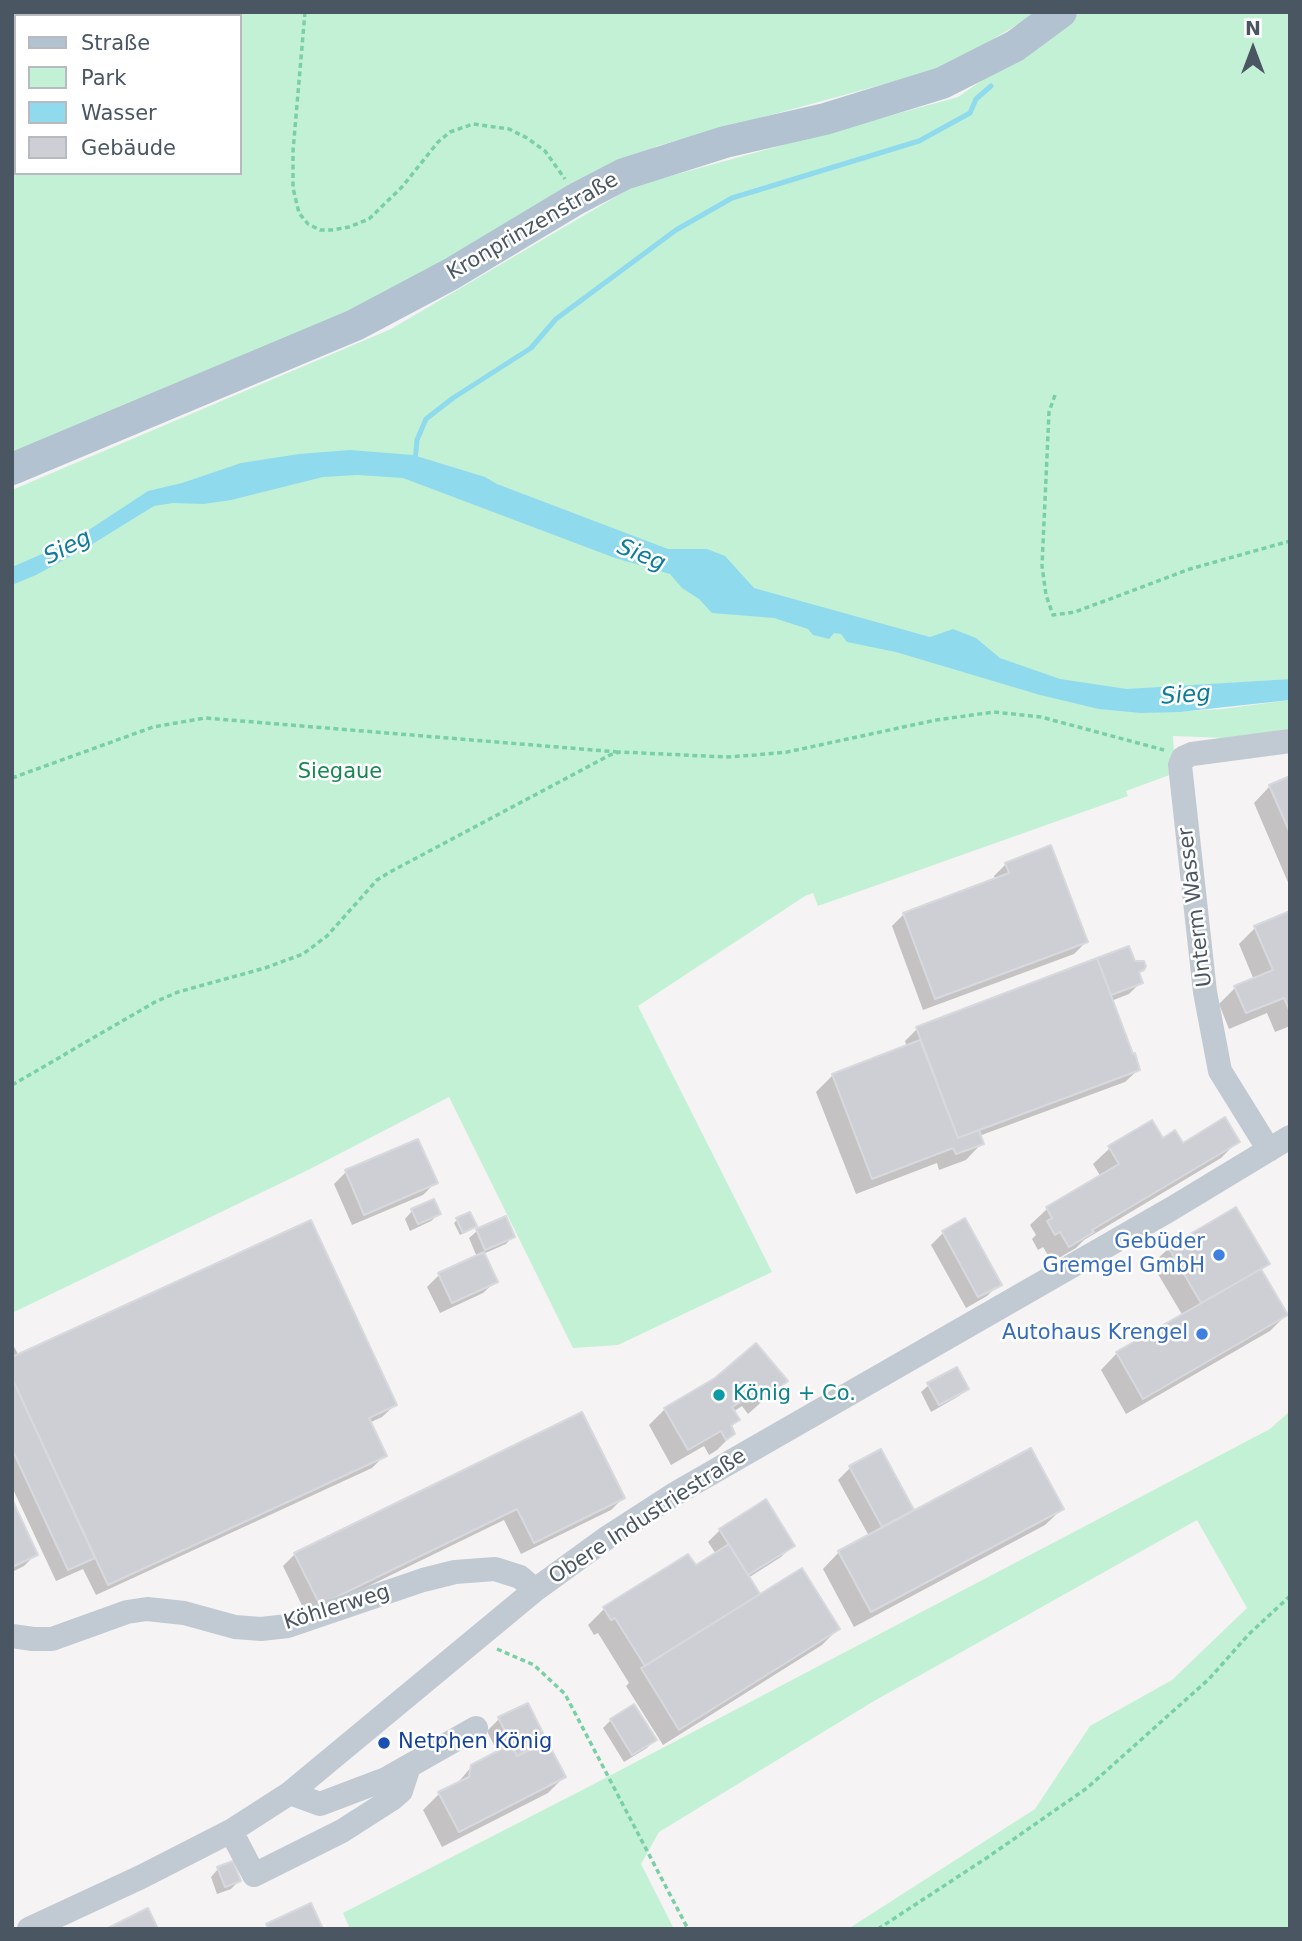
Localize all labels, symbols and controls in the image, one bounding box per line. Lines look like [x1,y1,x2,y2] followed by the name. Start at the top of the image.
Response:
[14,14,242,175] legend
[1218,14,1288,84] north arrow
[1245,17,1261,39] text: N
[81,31,150,55] text: Straße
[81,66,126,90] text: Park
[81,101,157,125] text: Wasser
[81,136,176,160] text: Gebäude
[443,168,623,286] street label: Kronprinzenstraße
[40,524,96,572] water label: Sieg
[613,534,669,578] water label: Sieg
[1160,680,1212,712] water label: Sieg
[298,760,382,786] park label: Siegaue
[1174,826,1218,988] street label: Unterm Wasser
[1043,1230,1205,1280] place label: Gebüder Gremgel GmbH
[1211,1247,1227,1263] marker: Gebüder Gremgel GmbH
[1002,1321,1188,1347] place label: Autohaus Krengel
[1194,1326,1210,1342] marker: Autohaus Krengel
[733,1382,856,1408] place label: König + Co.
[711,1387,727,1403] marker: König + Co.
[545,1444,751,1590] street label: Obere Industriestraße
[281,1580,393,1636] street label: Köhlerweg
[398,1730,552,1756] place label: Netphen König
[376,1735,392,1751] marker: Netphen König

